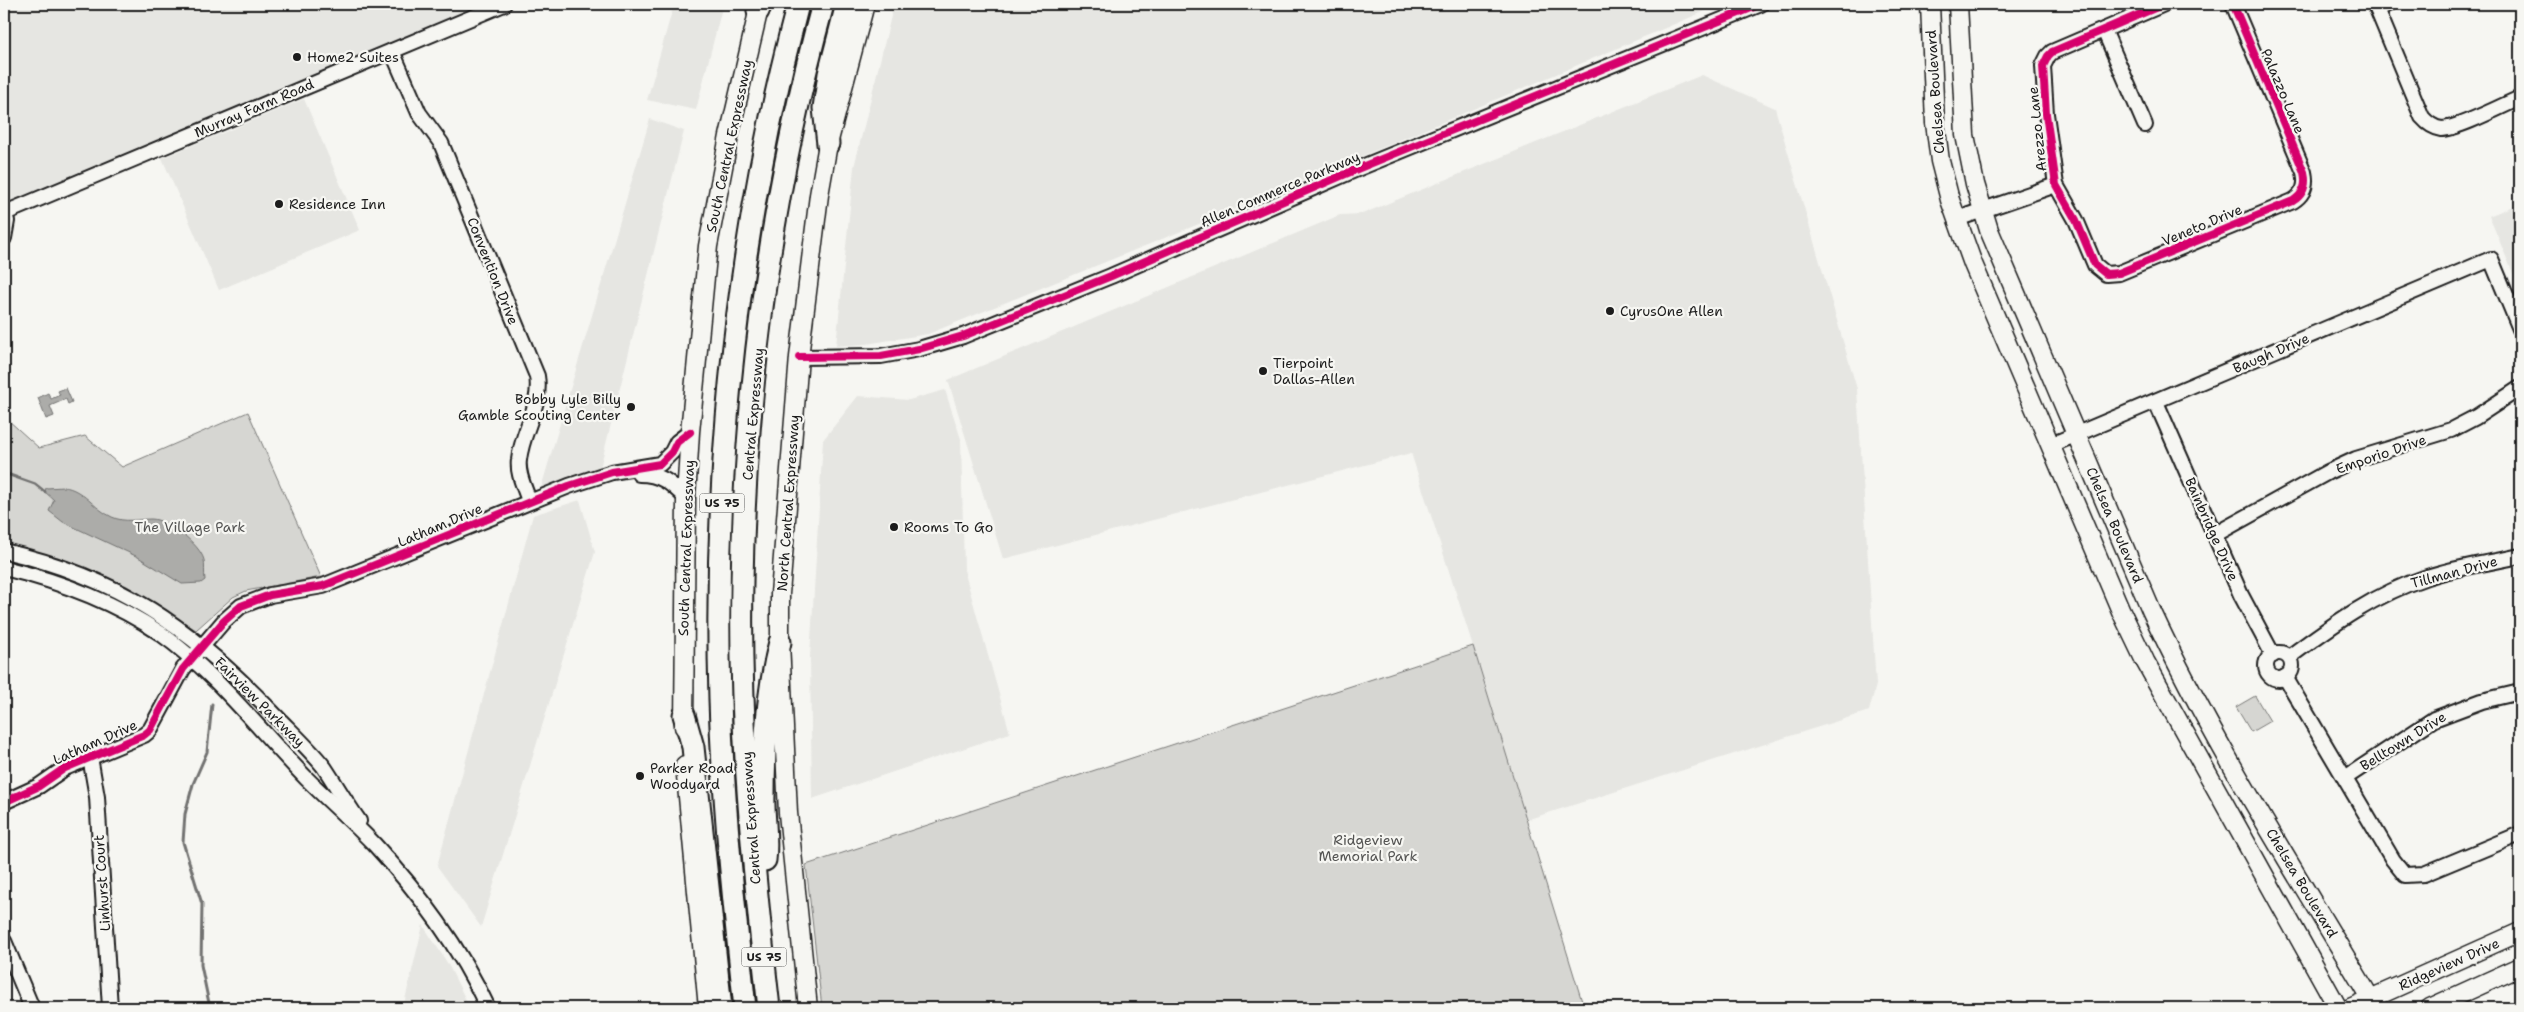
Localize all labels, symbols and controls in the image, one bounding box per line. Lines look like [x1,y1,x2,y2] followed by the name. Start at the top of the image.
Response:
[1922,29,1948,155] street label: Chelsea Boulevard
[2257,46,2309,136] street label: Palazzo Lane
[307,48,399,66] place label: Home2 Suites
[291,51,303,63] marker: Home2 Suites
[702,58,756,234] street label: South Central Expressway
[191,75,317,141] street label: Murray Farm Road
[2024,86,2050,172] street label: Arezzo Lane
[1197,147,1363,231] street label: Allen Commerce Parkway
[289,195,386,213] place label: Residence Inn
[273,198,285,210] marker: Residence Inn
[2159,200,2245,250] street label: Veneto Drive
[463,215,523,327] street label: Convention Drive
[1620,302,1723,320] place label: CyrusOne Allen
[1604,305,1616,317] marker: CyrusOne Allen
[2230,329,2312,377] street label: Baugh Drive
[738,347,768,481] street label: Central Expressway
[1273,354,1355,388] place label: Tierpoint Dallas-Allen
[1257,365,1269,377] marker: Tierpoint Dallas-Allen
[458,390,621,424] place label: Bobby Lyle Billy Gamble Scouting Center
[625,401,637,413] marker: Bobby Lyle Billy Gamble Scouting Center
[773,414,803,592] street label: North Central Expressway
[2334,430,2429,478] street label: Emporio Drive
[674,460,698,636] street label: South Central Expressway
[2082,464,2148,586] street label: Chelsea Boulevard
[2181,474,2243,584] street label: Bainbridge Drive
[700,493,744,512] road number: US 75
[395,499,485,551] street label: Latham Drive
[135,518,245,536] park label: The Village Park
[904,518,993,536] place label: Rooms To Go
[888,521,900,533] marker: Rooms To Go
[2409,552,2499,592] street label: Tillman Drive
[211,653,309,751] street label: Fairview Parkway
[2357,707,2449,775] street label: Belltown Drive
[50,715,140,769] street label: Latham Drive
[737,751,765,885] street label: Central Expressway
[650,759,734,793] place label: Parker Road Woodyard
[634,770,646,782] marker: Parker Road Woodyard
[2262,825,2342,941] street label: Chelsea Boulevard
[1318,831,1418,865] park label: Ridgeview Memorial Park
[90,834,114,932] street label: Linhurst Court
[2396,934,2502,994] street label: Ridgeview Drive
[742,948,786,966] road number: US 75

